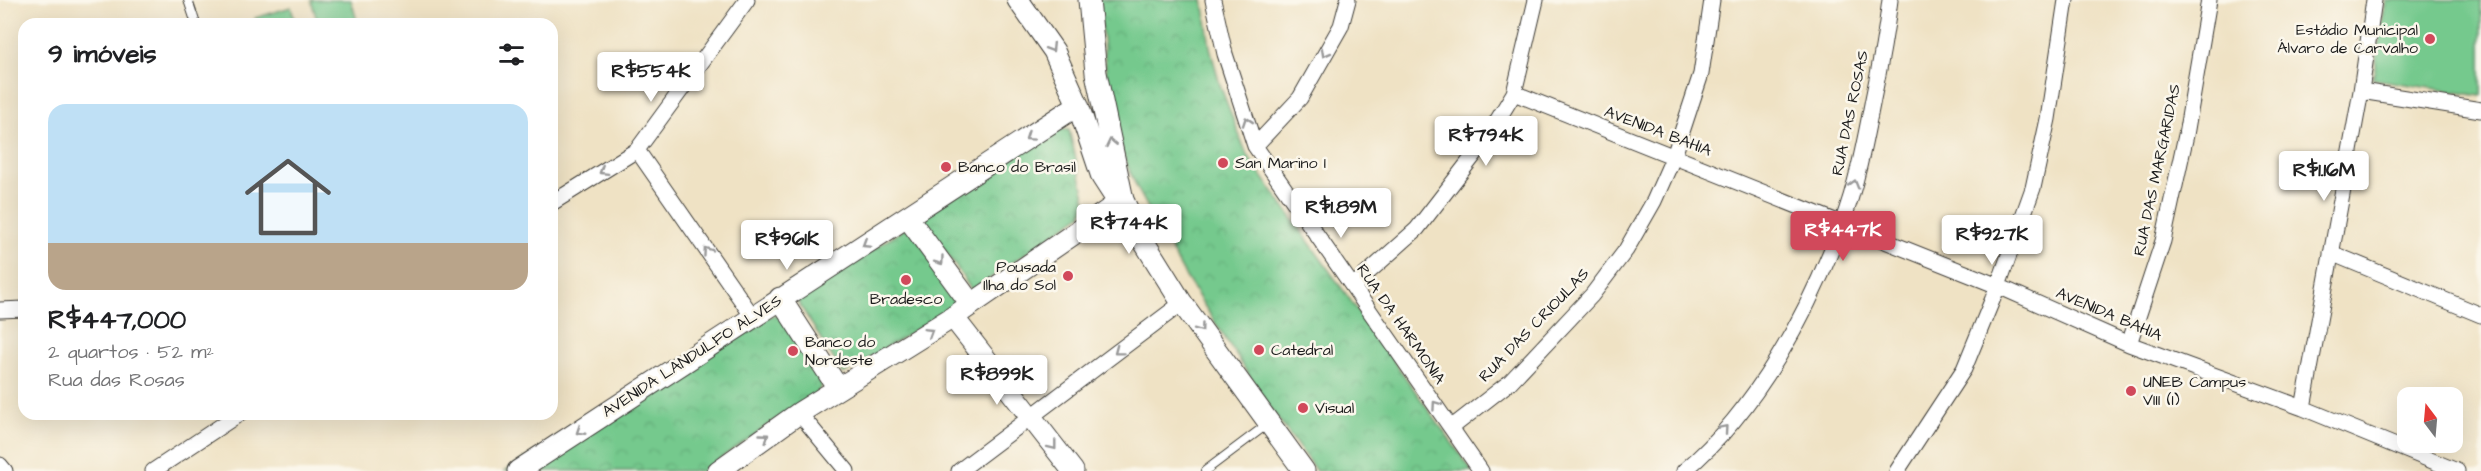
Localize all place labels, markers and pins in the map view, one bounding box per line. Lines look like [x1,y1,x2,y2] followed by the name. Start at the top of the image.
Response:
[2277,19,2418,59] place label: Estádio Municipal Álvaro de Carvalho
[2423,32,2437,46] marker: Estádio Municipal Álvaro de Carvalho
[602,52,700,103] pin: R$554K
[1437,116,1535,167] pin: R$794K
[2269,151,2379,202] pin: R$1.16M
[1235,152,1326,174] place label: San Marino I
[958,156,1076,178] place label: Banco do Brasil
[1216,156,1230,170] marker: San Marino I
[939,160,953,174] marker: Banco do Brasil
[1286,188,1396,239] pin: R$1.89M
[1080,204,1178,255] pin: R$744K
[1794,211,1892,262] pin: R$447K
[1943,215,2041,266] pin: R$927K
[738,220,836,271] pin: R$961K
[983,256,1056,296] place label: Pousada Ilha do Sol
[1061,269,1075,283] marker: Pousada Ilha do Sol
[899,273,913,287] marker: Bradesco
[870,288,942,310] place label: Bradesco
[805,331,875,371] place label: Banco do Nordeste
[1271,339,1333,361] place label: Catedral
[1252,343,1266,357] marker: Catedral
[786,344,800,358] marker: Banco do Nordeste
[948,355,1046,406] pin: R$899K
[2143,371,2246,411] place label: UNEB Campus VIII (I)
[2124,384,2138,398] marker: UNEB Campus VIII (I)
[1315,397,1354,419] place label: Visual
[1296,401,1310,415] marker: Visual

